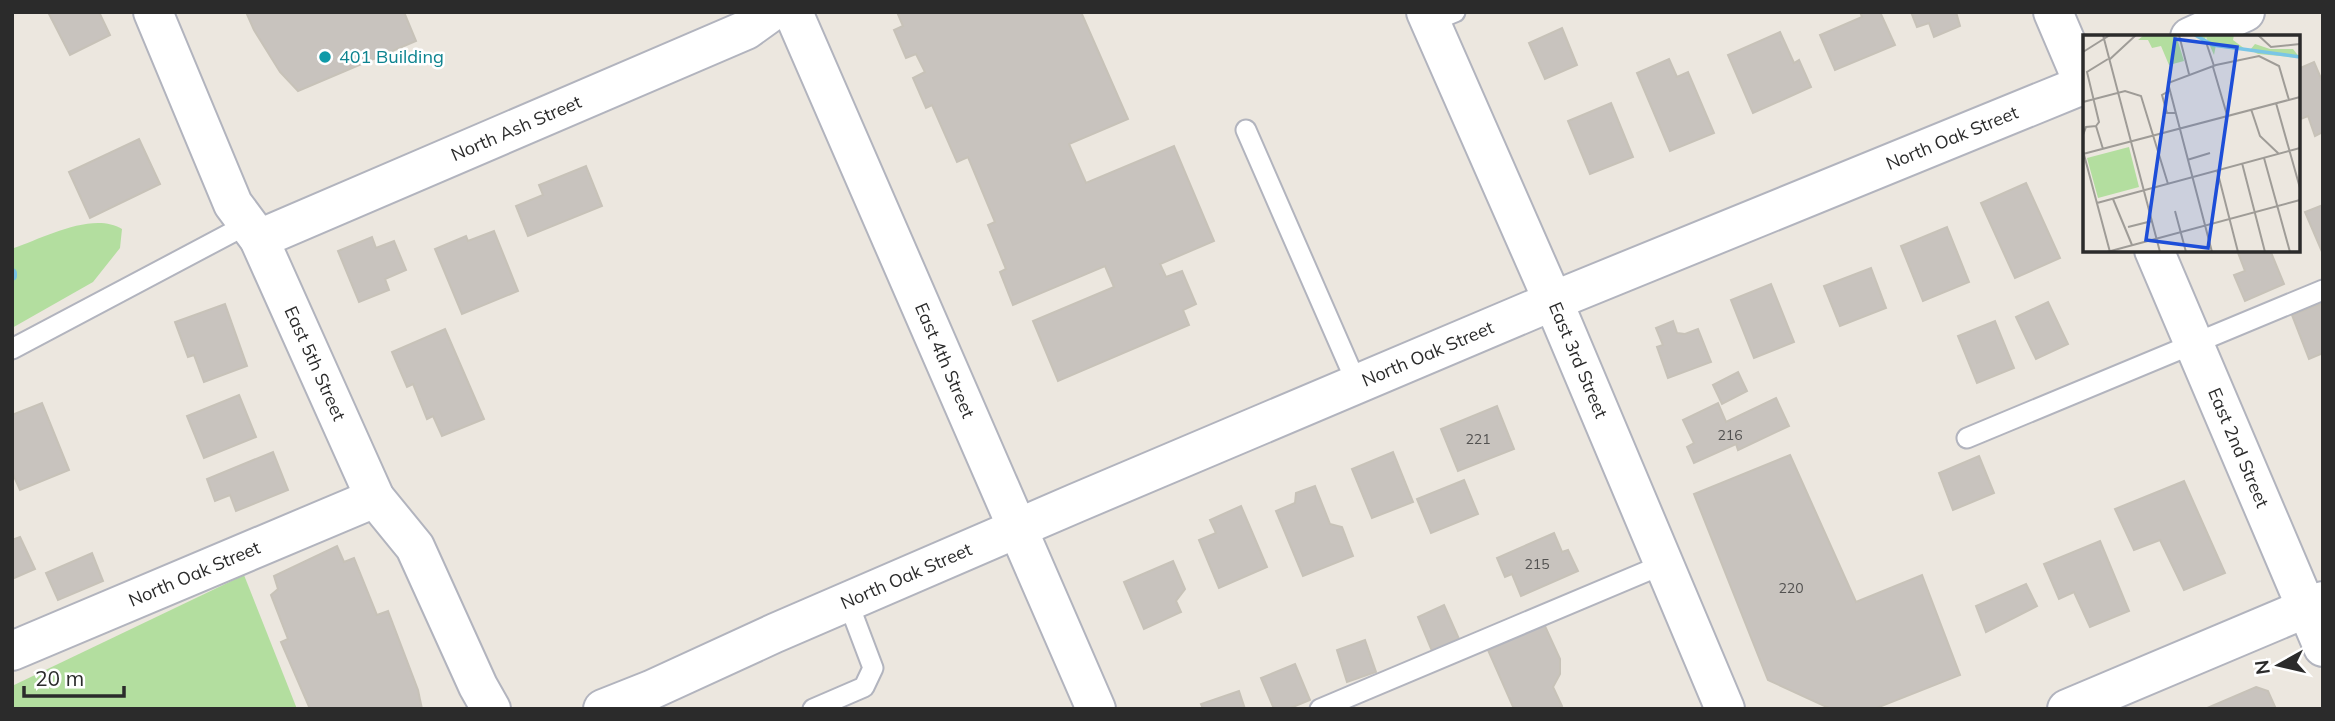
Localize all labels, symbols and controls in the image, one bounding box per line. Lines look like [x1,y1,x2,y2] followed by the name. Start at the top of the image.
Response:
[2083,35,2300,252] inset map
[339,45,444,68] place label: 401 Building
[317,49,333,65] marker: 401 Building
[447,90,585,166] street label: North Ash Street
[1882,100,2021,175] street label: North Oak Street
[910,299,980,421] street label: East 4th Street
[1544,299,1613,422] street label: East 3rd Street
[280,302,351,424] street label: East 5th Street
[1358,316,1497,392] street label: North Oak Street
[2203,384,2274,511] street label: East 2nd Street
[1717,426,1743,444] house number: 216
[1465,430,1491,448] house number: 221
[125,536,264,612] street label: North Oak Street
[837,537,975,614] street label: North Oak Street
[1524,555,1550,573] house number: 215
[1778,579,1804,597] house number: 220
[2244,630,2314,700] north arrow
[24,654,124,698] scale bar
[2249,659,2275,676] text: N
[35,665,84,691] text: 20 m

